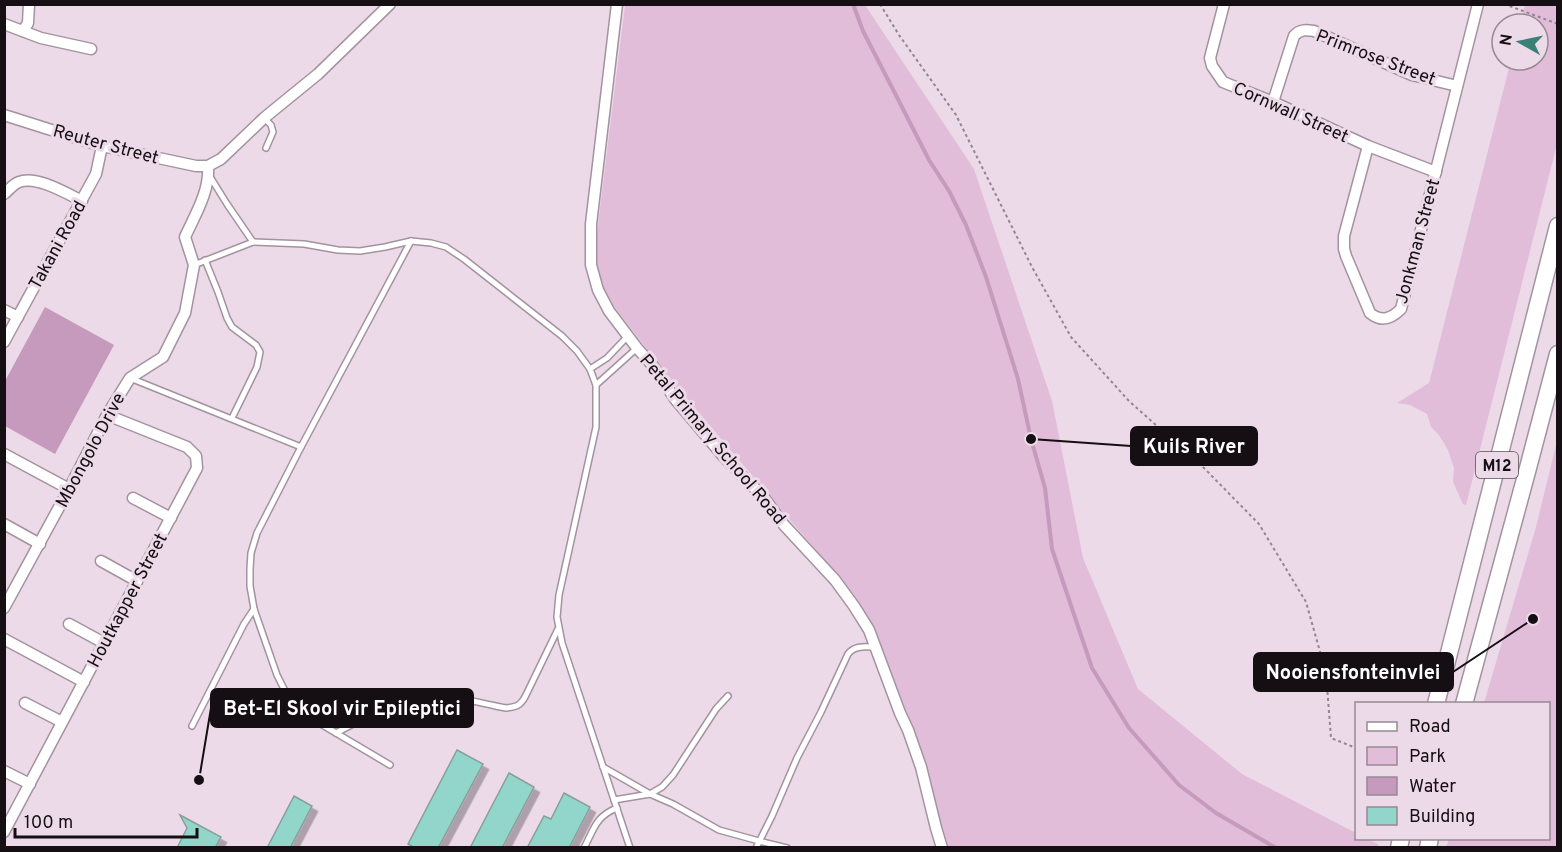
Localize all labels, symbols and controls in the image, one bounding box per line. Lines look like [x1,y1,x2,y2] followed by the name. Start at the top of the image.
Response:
[1490,12,1550,72] north arrow
[1312,25,1439,92] street label: Primrose Street
[1496,33,1518,47] text: N
[1229,78,1352,149] street label: Cornwall Street
[50,120,161,171] street label: Reuter Street
[1391,176,1446,306] street label: Jonkman Street
[24,197,92,294] street label: Takani Road
[634,350,790,530] street label: Petal Primary School Road
[51,389,131,512] street label: Mbongolo Drive
[1131,427,1257,465] callout: Kuils River
[1143,435,1246,461] text: Kuils River
[1476,452,1518,478] road number: M12
[83,529,174,672] street label: Houtkapper Street
[1254,653,1453,691] callout: Nooiensfonteinvlei
[1265,661,1441,687] text: Nooiensfonteinvlei
[211,689,473,727] callout: Bet-El Skool vir Epileptici
[223,697,461,723] text: Bet-El Skool vir Epileptici
[1355,702,1550,840] legend
[1409,716,1451,739] text: Road
[1409,746,1446,769] text: Park
[1409,776,1456,799] text: Water
[15,801,196,839] scale bar
[1409,806,1475,829] text: Building
[24,812,73,835] text: 100 m

